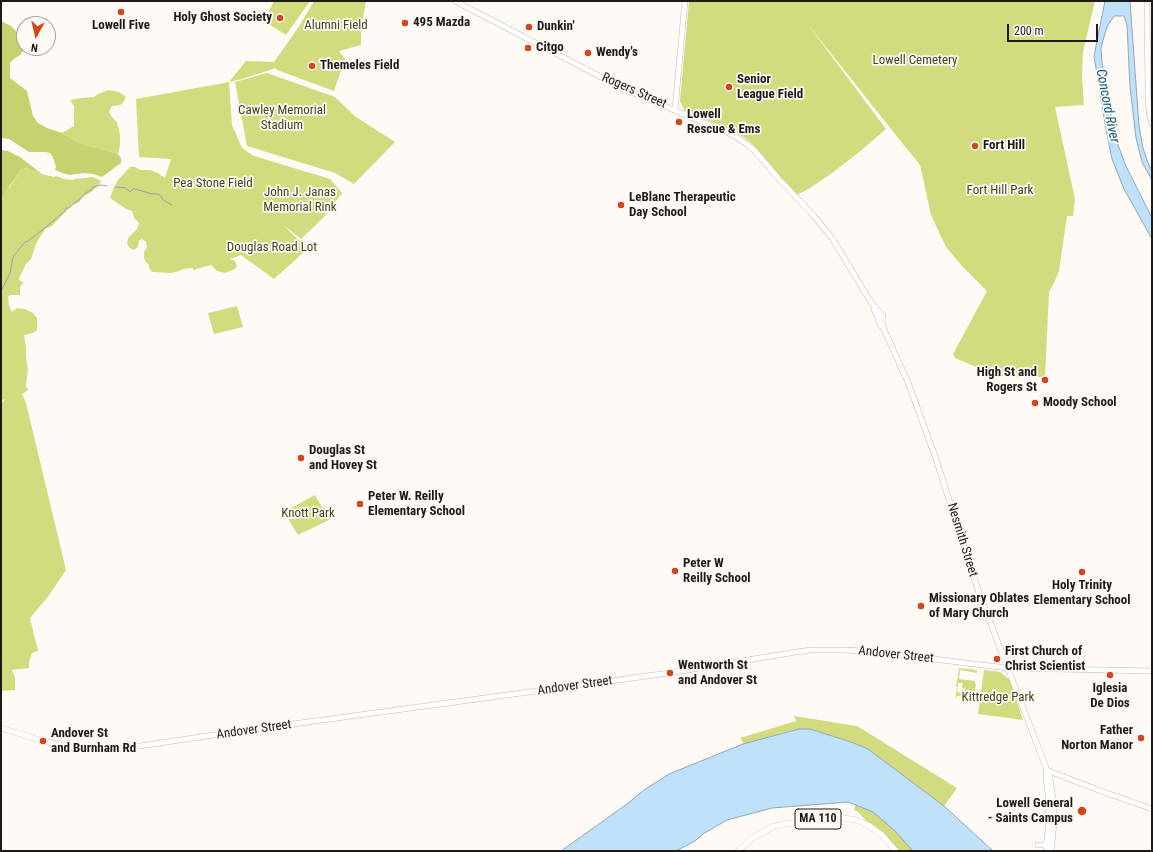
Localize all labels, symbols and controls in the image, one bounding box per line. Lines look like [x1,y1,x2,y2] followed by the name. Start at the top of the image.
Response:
[116,7,126,17] marker: Lowell Five
[173,10,272,26] place label: Holy Ghost Society
[275,13,285,23] marker: Holy Ghost Society
[413,15,470,31] place label: 495 Mazda
[16,16,56,56] north arrow
[1009,16,1100,42] scale bar
[92,18,150,34] place label: Lowell Five
[304,18,368,34] park label: Alumni Field
[400,18,410,28] marker: 495 Mazda
[537,19,575,35] place label: Dunkin'
[524,22,534,32] marker: Dunkin'
[1014,24,1044,38] text: 200 m
[30,40,39,54] text: N
[536,40,564,56] place label: Citgo
[523,43,533,53] marker: Citgo
[596,45,638,61] place label: Wendy's
[583,48,593,58] marker: Wendy's
[873,53,957,69] park label: Lowell Cemetery
[320,58,399,74] place label: Themeles Field
[307,61,317,71] marker: Themeles Field
[1092,68,1122,144] water label: Concord River
[599,70,669,112] street label: Rogers Street
[737,72,803,103] place label: Senior League Field
[724,82,734,92] marker: Senior League Field
[238,103,326,134] park label: Cawley Memorial Stadium
[687,107,760,138] place label: Lowell Rescue & Ems
[674,117,684,127] marker: Lowell Rescue & Ems
[983,138,1025,154] place label: Fort Hill
[970,141,980,151] marker: Fort Hill
[173,176,253,192] park label: Pea Stone Field
[967,183,1033,199] park label: Fort Hill Park
[263,185,337,216] park label: John J. Janas Memorial Rink
[629,190,736,221] place label: LeBlanc Therapeutic Day School
[616,200,626,210] marker: LeBlanc Therapeutic Day School
[227,240,317,256] park label: Douglas Road Lot
[977,365,1037,396] place label: High St and Rogers St
[1040,375,1050,385] marker: High St and Rogers St
[1043,395,1117,411] place label: Moody School
[1030,398,1040,408] marker: Moody School
[309,443,377,474] place label: Douglas St and Hovey St
[296,453,306,463] marker: Douglas St and Hovey St
[368,489,465,520] place label: Peter W. Reilly Elementary School
[355,499,365,509] marker: Peter W. Reilly Elementary School
[943,501,981,579] street label: Nesmith Street
[281,506,335,522] park label: Knott Park
[683,556,751,587] place label: Peter W Reilly School
[670,566,680,576] marker: Peter W Reilly School
[1077,567,1087,577] marker: Holy Trinity Elementary School
[1033,578,1131,609] place label: Holy Trinity Elementary School
[929,591,1029,622] place label: Missionary Oblates of Mary Church
[916,601,926,611] marker: Missionary Oblates of Mary Church
[858,643,934,667] street label: Andover Street
[1005,644,1085,675] place label: First Church of Christ Scientist
[992,654,1002,664] marker: First Church of Christ Scientist
[678,658,757,689] place label: Wentworth St and Andover St
[665,668,675,678] marker: Wentworth St and Andover St
[1105,670,1115,680] marker: Iglesia De Dios
[536,673,614,699] street label: Andover Street
[1090,681,1130,712] place label: Iglesia De Dios
[962,690,1034,706] park label: Kittredge Park
[215,717,293,743] street label: Andover Street
[1061,723,1133,754] place label: Father Norton Manor
[51,726,136,757] place label: Andover St and Burnham Rd
[1136,733,1146,743] marker: Father Norton Manor
[38,736,48,746] marker: Andover St and Burnham Rd
[988,796,1073,827] place label: Lowell General - Saints Campus
[1076,805,1088,817] marker: Lowell General - Saints Campus
[795,809,841,829] road number: MA 110

